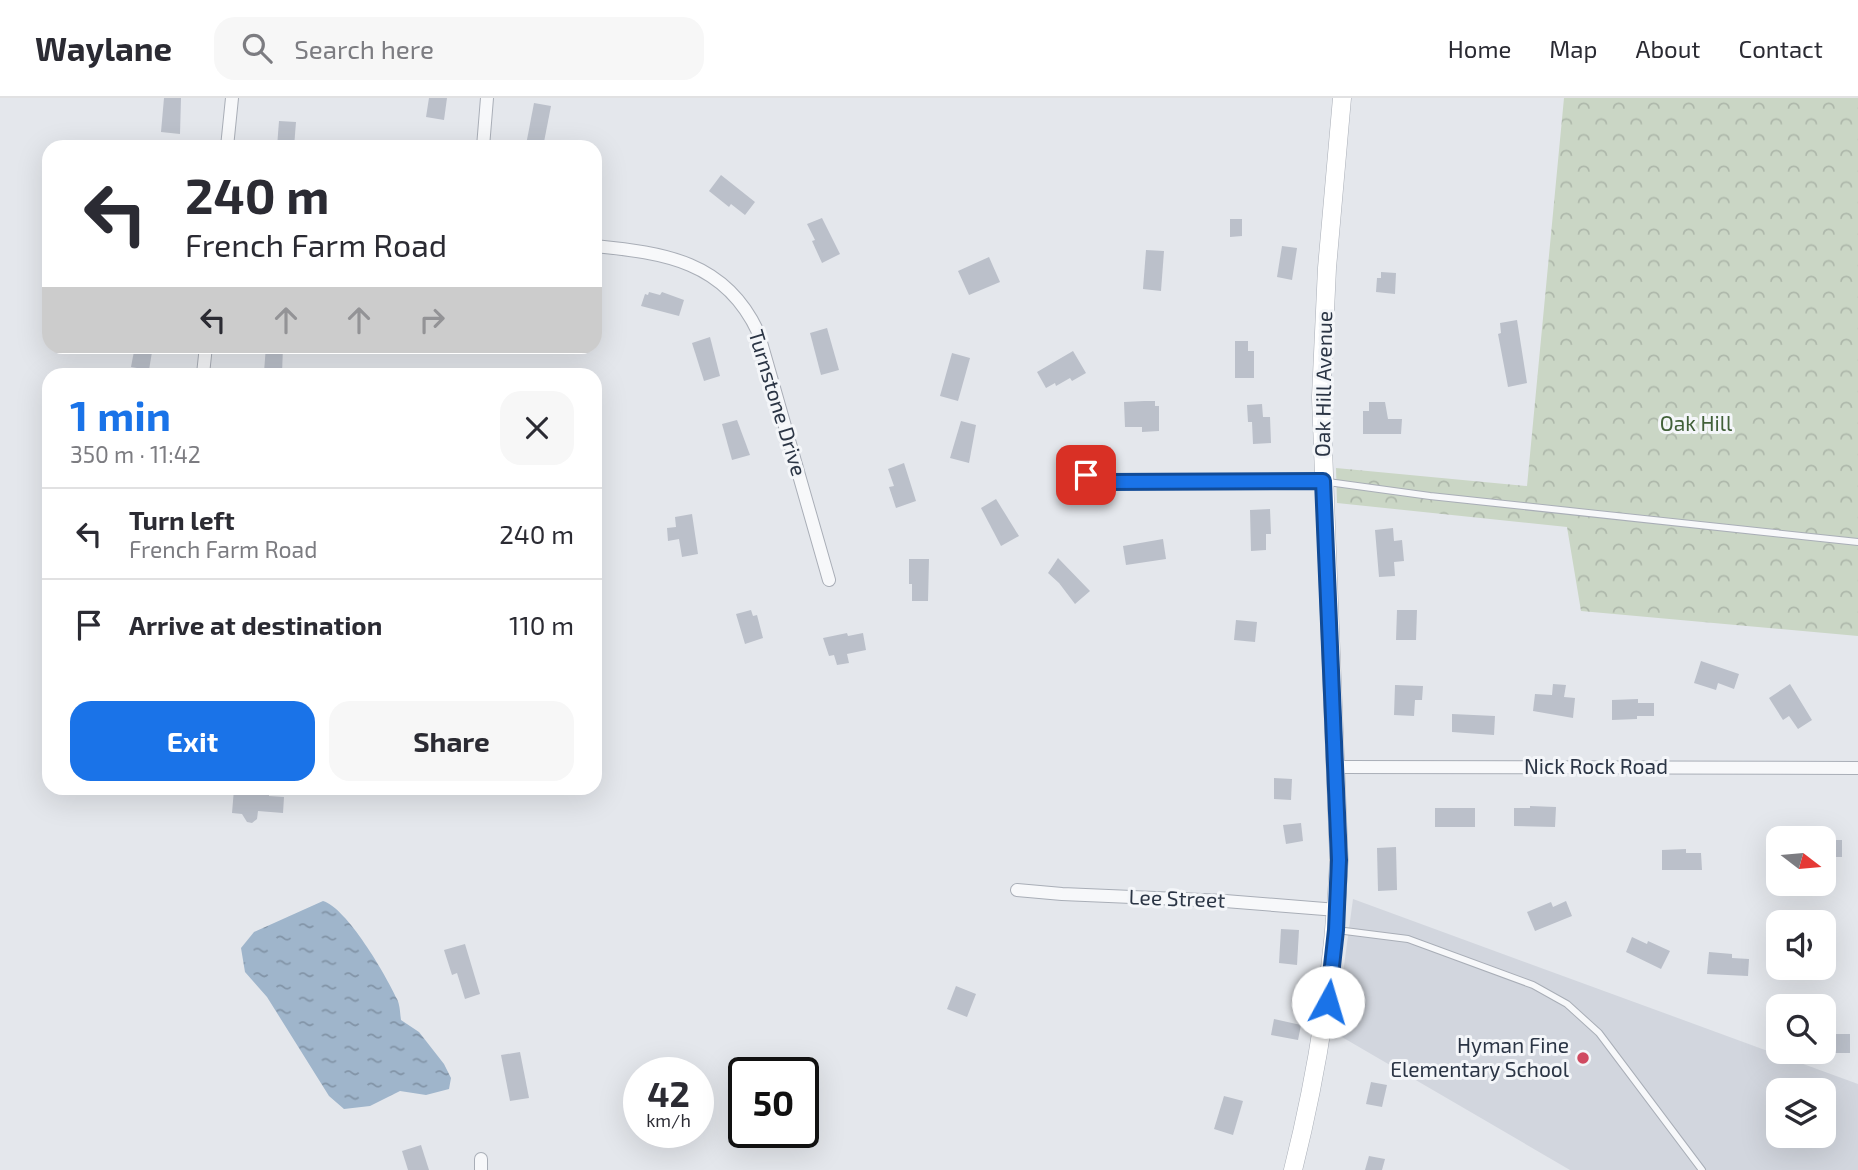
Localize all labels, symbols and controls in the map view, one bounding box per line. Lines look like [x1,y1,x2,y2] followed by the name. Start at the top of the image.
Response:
[214,17,704,80] search box
[35,28,172,68] text: Waylane
[238,29,276,67] icon: search
[294,33,434,64] text: Search here
[1448,34,1511,63] text: Home
[1549,34,1597,63] text: Map
[1635,34,1701,63] text: About
[1739,34,1823,63] text: Contact
[185,165,329,224] text: 240 m
[70,168,161,259] icon: left
[185,225,447,263] text: French Farm Road
[194,301,232,339] icon: left
[267,301,305,339] icon: ahead
[340,301,378,339] icon: ahead
[413,301,451,339] icon: right
[1309,311,1336,457] street label: Oak Hill Avenue
[744,326,813,479] street label: Turnstone Drive
[70,389,171,439] text: 1 min
[500,391,574,465] button: close
[1660,410,1733,435] park label: Oak Hill
[70,440,201,468] text: 350 m · 11:42
[1056,445,1116,505] pin
[1067,456,1105,494] icon: arrive
[129,504,235,535] text: Turn left
[70,515,108,553] icon: left
[499,518,574,549] text: 240 m
[129,535,317,563] text: French Farm Road
[70,606,108,644] icon: arrive
[129,609,382,640] text: Arrive at destination
[509,609,574,640] text: 110 m
[70,701,315,781] button: Exit
[329,701,574,781] button: Share
[1524,753,1668,778] street label: Nick Rock Road
[1766,826,1836,896] north arrow
[1766,826,1836,1148] map controls
[1128,883,1226,912] street label: Lee Street
[1766,910,1836,980] button: sound
[1291,965,1365,1039] position arrow
[1766,994,1836,1064] button: search
[1390,1032,1570,1081] place label: Hyman Fine Elementary School
[1575,1050,1591,1066] marker: Hyman Fine Elementary School
[728,1057,819,1148] speed limit sign: 50
[647,1072,690,1114] text: 42
[1766,1078,1836,1148] button: layers
[646,1109,691,1131] text: km/h

